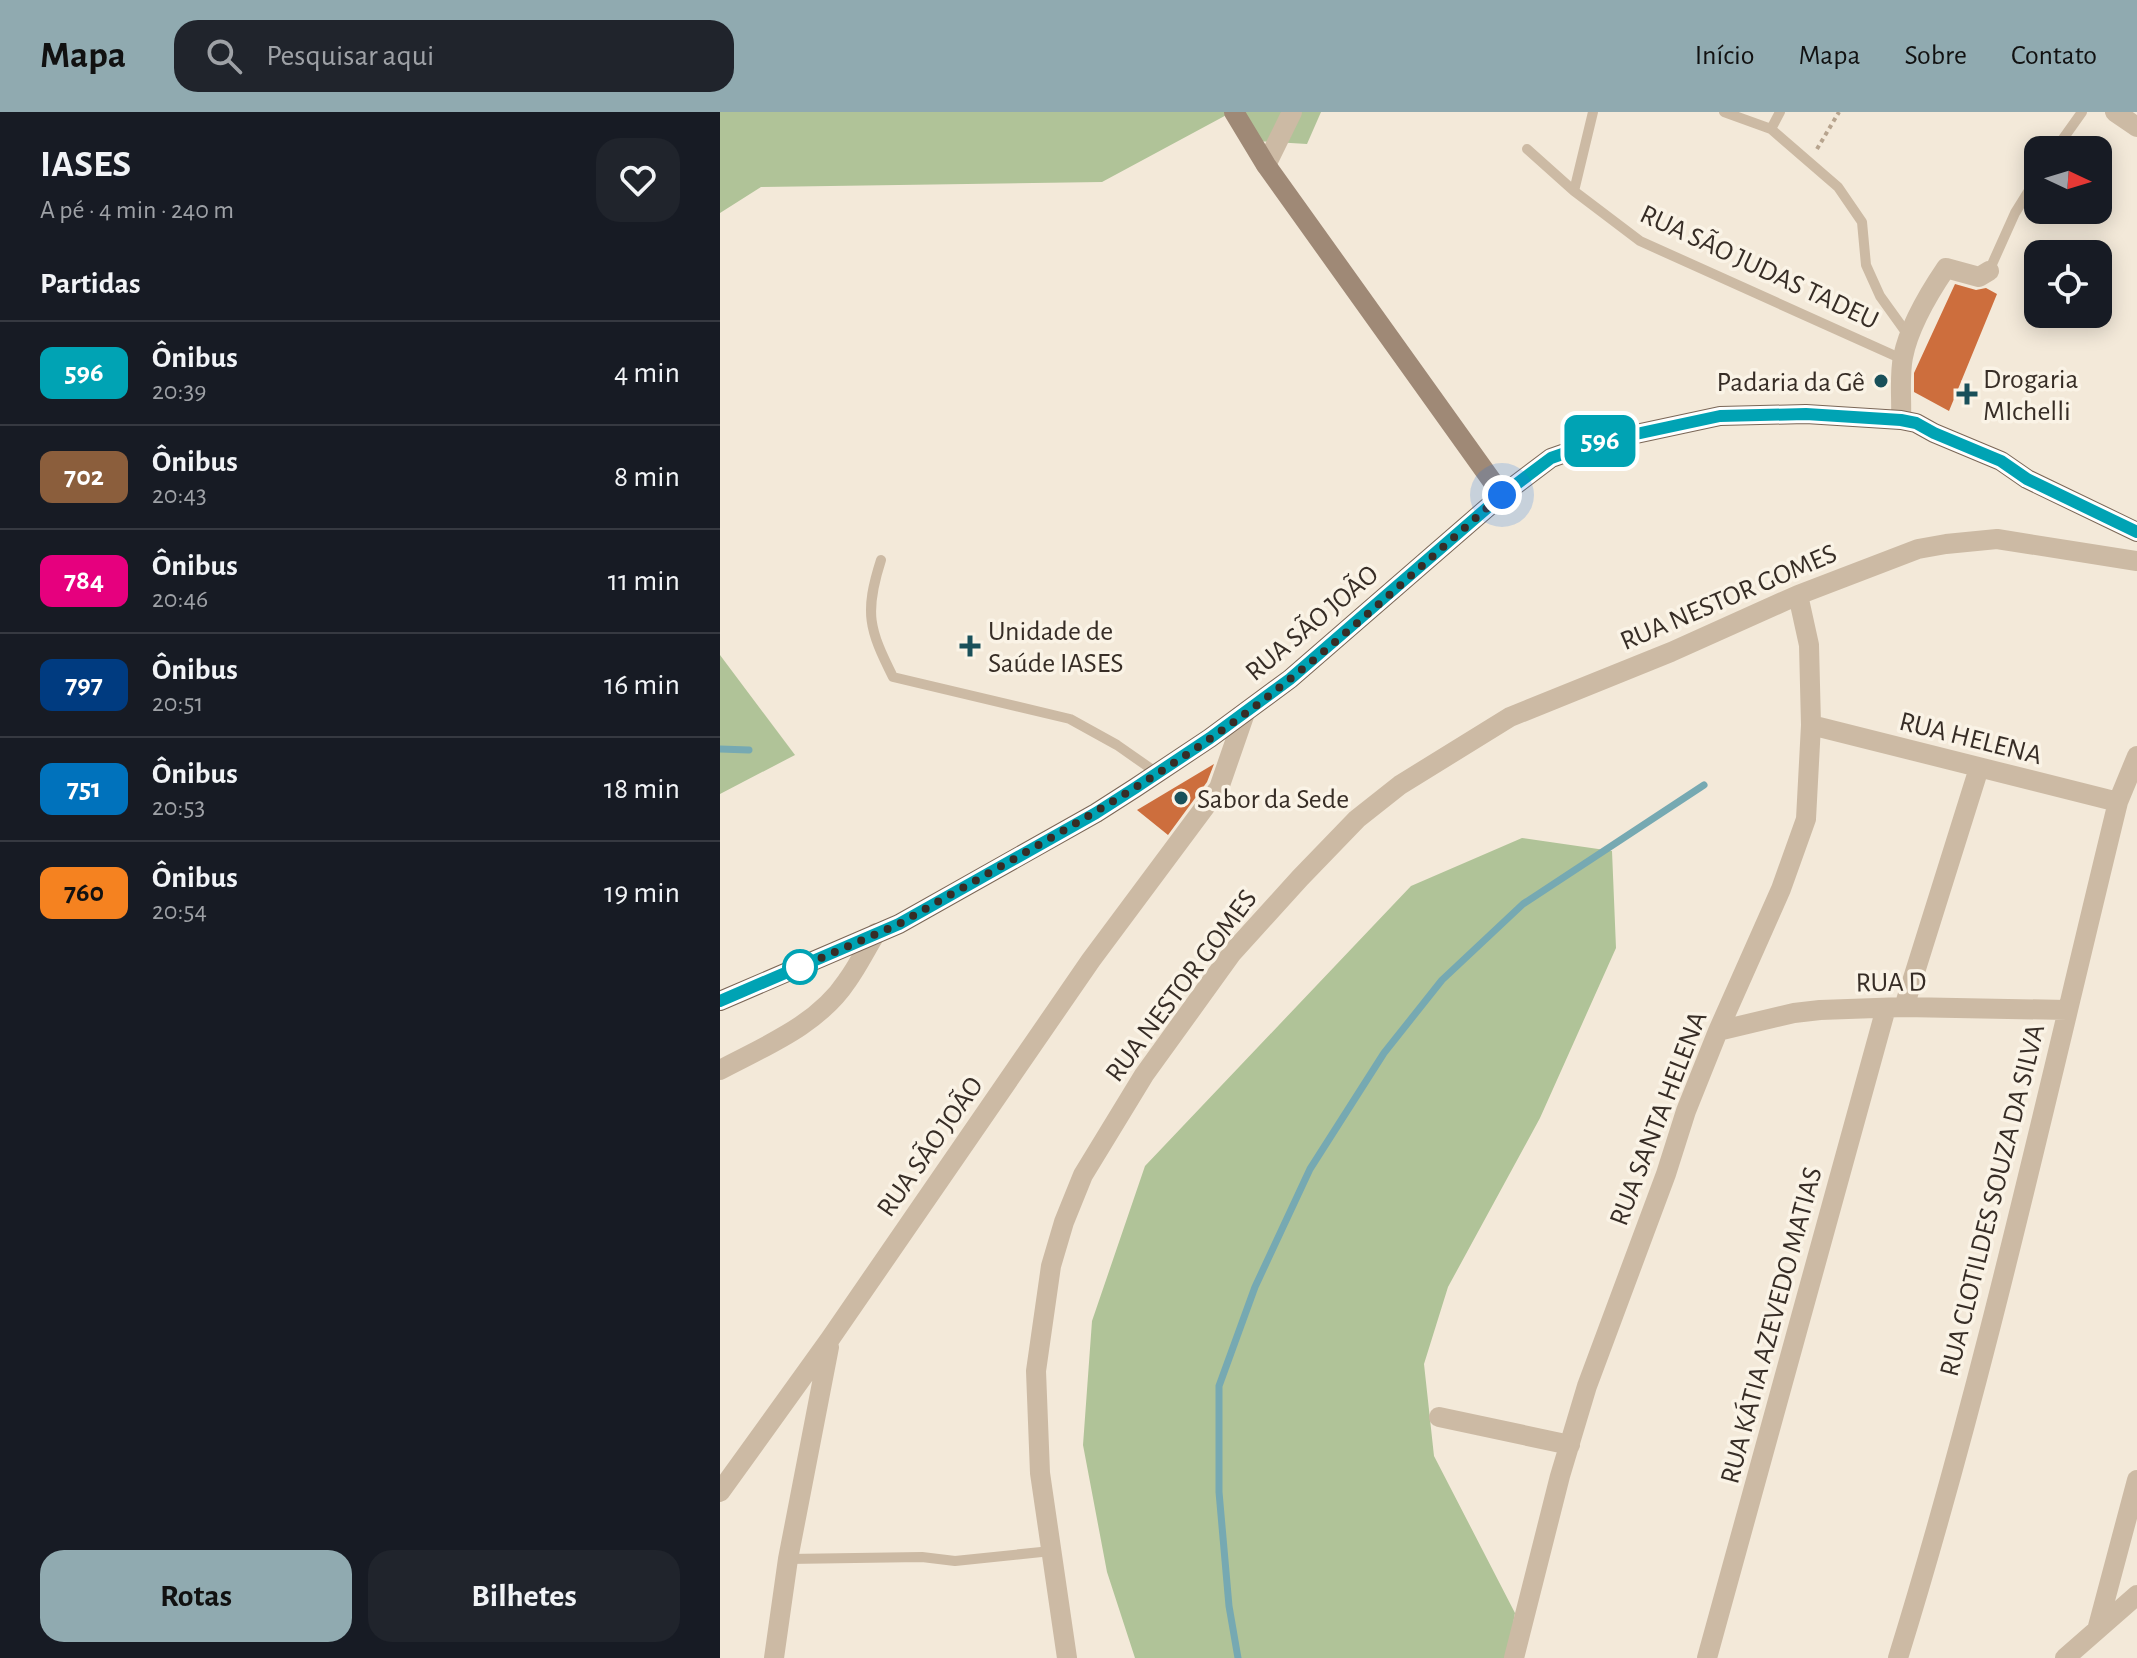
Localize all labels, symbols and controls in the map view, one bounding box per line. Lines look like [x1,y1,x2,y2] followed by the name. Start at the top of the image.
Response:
[174,20,734,92] search box
[202,34,246,78] icon: search
[40,37,126,75] text: Mapa
[266,41,434,71] text: Pesquisar aqui
[1695,42,1755,70] text: Início
[1799,42,1860,70] text: Mapa
[1904,42,1967,70] text: Sobre
[2011,42,2097,70] text: Contato
[2024,136,2112,224] north arrow
[2024,136,2112,328] map controls
[596,138,680,222] button: heart
[40,146,131,184] text: IASES
[40,197,234,223] text: A pé · 4 min · 240 m
[1636,198,1884,335] street label: RUA SÃO JUDAS TADEU
[2024,240,2112,328] button: locate
[40,269,140,299] text: Partidas
[152,343,238,373] text: Ônibus
[614,358,680,388] text: 4 min
[64,359,104,387] text: 596
[1983,366,2079,426] place label: Drogaria MIchelli
[1717,369,1865,397] place label: Padaria da Gê
[1872,372,1890,390] marker: Padaria da Gê
[152,378,206,404] text: 20:39
[1958,385,1976,403] marker: Drogaria MIchelli
[1554,415,1646,467] line badge: 596
[1580,427,1620,455] text: 596
[152,447,238,477] text: Ônibus
[614,462,680,492] text: 8 min
[64,463,104,491] text: 702
[1482,475,1522,515] your location
[152,482,207,508] text: 20:43
[1616,540,1841,656] street label: RUA NESTOR GOMES
[152,551,238,581] text: Ônibus
[1239,559,1384,687] street label: RUA SÃO JOÃO
[608,566,680,596] text: 11 min
[64,567,104,595] text: 784
[152,586,208,612] text: 20:46
[988,618,1124,678] place label: Unidade de Saúde IASES
[959,635,981,657] marker: Unidade de Saúde IASES
[152,655,238,685] text: Ônibus
[604,670,680,700] text: 16 min
[65,671,103,699] text: 797
[152,690,203,716] text: 20:51
[1896,708,2045,770] street label: RUA HELENA
[152,759,238,789] text: Ônibus
[604,774,680,804] text: 18 min
[67,775,101,803] text: 751
[1197,786,1349,814] place label: Sabor da Sede
[1172,789,1190,807] marker: Sabor da Sede
[152,794,205,820] text: 20:53
[152,863,238,893] text: Ônibus
[604,878,680,908] text: 19 min
[64,879,104,907] text: 760
[1101,885,1263,1087] street label: RUA NESTOR GOMES
[152,898,207,924] text: 20:54
[783,950,817,984] unlabelled marker
[1855,968,1927,998] street label: RUA D
[1605,1008,1713,1230] street label: RUA SANTA HELENA
[1936,1021,2050,1379] street label: RUA CLOTILDES SOUZA DA SILVA
[871,1071,989,1222] street label: RUA SÃO JOÃO
[1713,1163,1828,1487] street label: RUA KÁTIA AZEVEDO MATIAS
[40,1550,352,1642] button: Rotas
[368,1550,680,1642] button: Bilhetes

